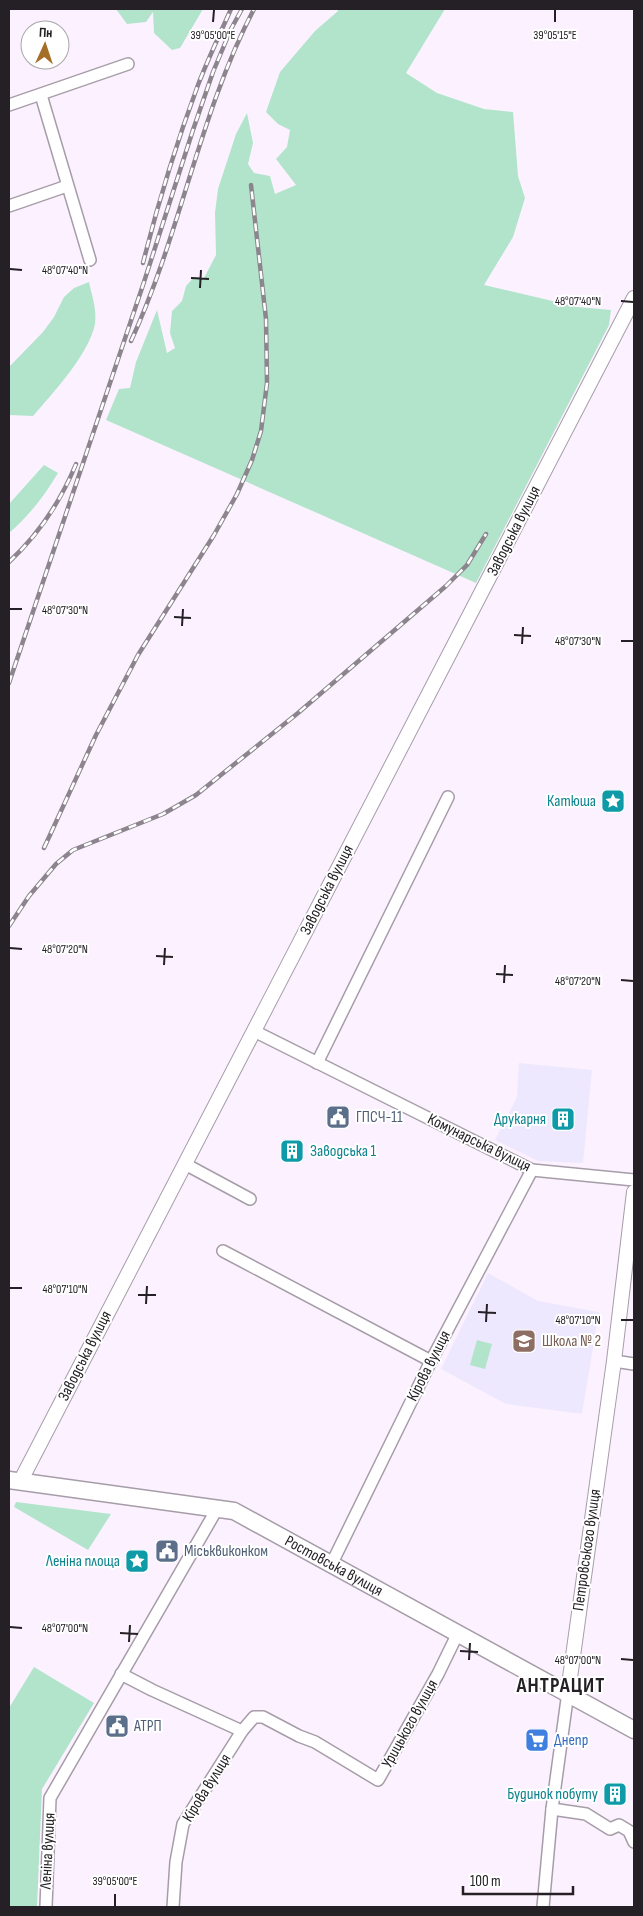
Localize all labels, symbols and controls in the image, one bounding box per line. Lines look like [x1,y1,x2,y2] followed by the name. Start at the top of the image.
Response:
[20,20,70,70] north arrow
[38,24,53,41] text: Пн
[190,28,236,43] text: 39°05'00"E
[533,28,577,43] text: 39°05'15"E
[42,263,88,278] text: 48°07'40"N
[555,294,601,309] text: 48°07'40"N
[483,483,545,579] street label: Заводська вулиця
[42,603,88,618] text: 48°07'30"N
[555,634,601,649] text: 48°07'30"N
[600,788,626,814] place icon: Катюша
[547,792,596,811] place label: Катюша
[296,842,358,938] street label: Заводська вулиця
[42,942,88,957] text: 48°07'20"N
[555,974,601,989] text: 48°07'20"N
[325,1104,351,1130] public building icon: ГПСЧ-11
[550,1106,576,1132] building icon: Друкарня
[356,1108,403,1127] place label: ГПСЧ-11
[424,1110,534,1176] street label: Комунарська вулиця
[494,1110,546,1129] place label: Друкарня
[279,1138,305,1164] building icon: Заводська 1
[310,1142,377,1161] place label: Заводська 1
[42,1282,88,1297] text: 48°07'10"N
[54,1308,116,1404] street label: Заводська вулиця
[555,1313,601,1328] text: 48°07'10"N
[403,1327,455,1405] street label: Кірова вулиця
[511,1328,537,1354] school or university icon: Школа № 2
[542,1332,601,1351] place label: Школа № 2
[569,1488,605,1612] street label: Петровського вулиця
[282,1531,386,1600] street label: Ростовська вулиця
[154,1538,180,1564] public building icon: Міськвиконком
[184,1542,268,1561] place label: Міськвиконком
[124,1548,150,1574] place icon: Леніна площа
[45,1552,120,1571] place label: Леніна площа
[42,1621,88,1636] text: 48°07'00"N
[555,1653,601,1668] text: 48°07'00"N
[516,1673,605,1698] district label: АНТРАЦИТ
[378,1676,442,1772] street label: Урицького вулиця
[104,1713,130,1739] public building icon: АТРП
[133,1717,162,1736] place label: АТРП
[524,1727,550,1753] supermarket icon: Днепр
[554,1731,588,1750] place label: Днепр
[179,1750,235,1826] street label: Кірова вулиця
[602,1781,628,1807] building icon: Будинок побуту
[507,1785,598,1804] place label: Будинок побуту
[36,1812,59,1891] street label: Леніна вулиця
[463,1864,573,1896] scale bar
[470,1872,501,1891] text: 100 m
[92,1874,138,1889] text: 39°05'00"E

